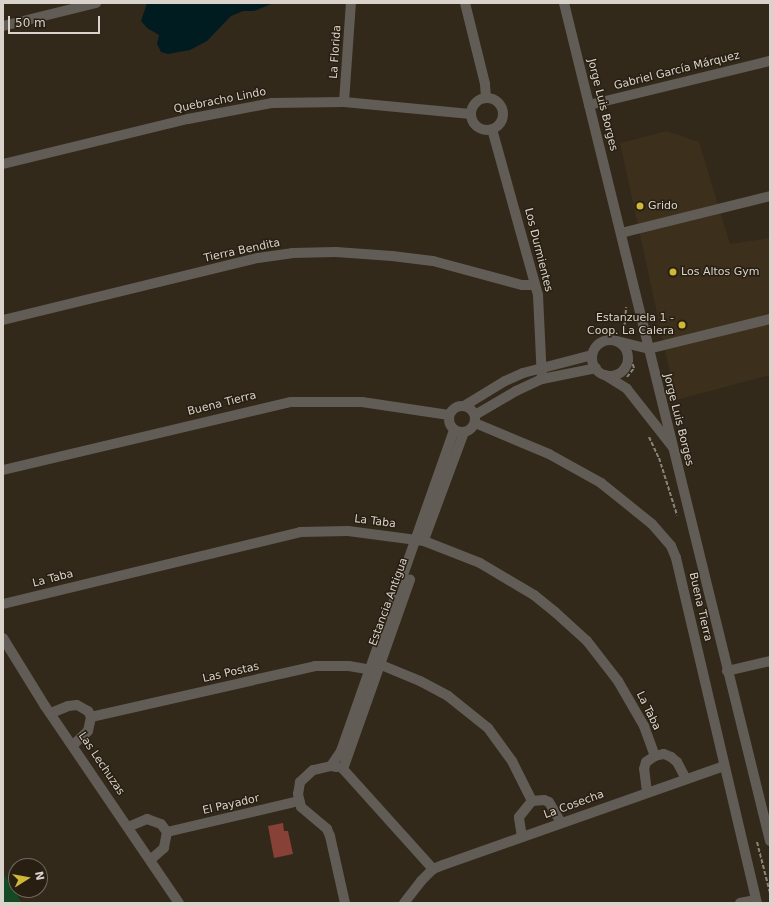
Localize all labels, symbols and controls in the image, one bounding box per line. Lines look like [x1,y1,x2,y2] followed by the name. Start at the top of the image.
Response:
[10,8,102,34] scale bar
[15,16,46,30] text: 50 m
[328,25,344,79] street label: La Florida
[613,49,741,93] street label: Gabriel García Márquez
[584,57,620,153] street label: Jorge Luis Borges
[173,86,267,116] street label: Quebracho Lindo
[648,199,678,213] place label: Grido
[635,201,645,211] marker: Grido
[521,207,555,293] street label: Los Durmientes
[203,236,281,266] street label: Tierra Bendita
[681,265,759,279] place label: Los Altos Gym
[668,267,678,277] marker: Los Altos Gym
[587,312,674,338] place label: Estanzuela 1 - Coop. La Calera
[677,320,687,330] marker: Estanzuela 1 - Coop. La Calera
[660,372,696,468] street label: Jorge Luis Borges
[186,389,258,419] street label: Buena Tierra
[353,513,397,531] street label: La Taba
[367,556,411,648] street label: Estancia Antigua
[31,568,75,590] street label: La Taba
[686,571,714,643] street label: Buena Tierra
[201,660,261,686] street label: Las Postas
[633,689,663,733] street label: La Taba
[75,730,127,798] street label: Las Lechuzas
[542,788,606,822] street label: La Cosecha
[201,792,261,818] street label: El Payador
[8,858,48,898] north arrow
[32,870,47,882] text: N

